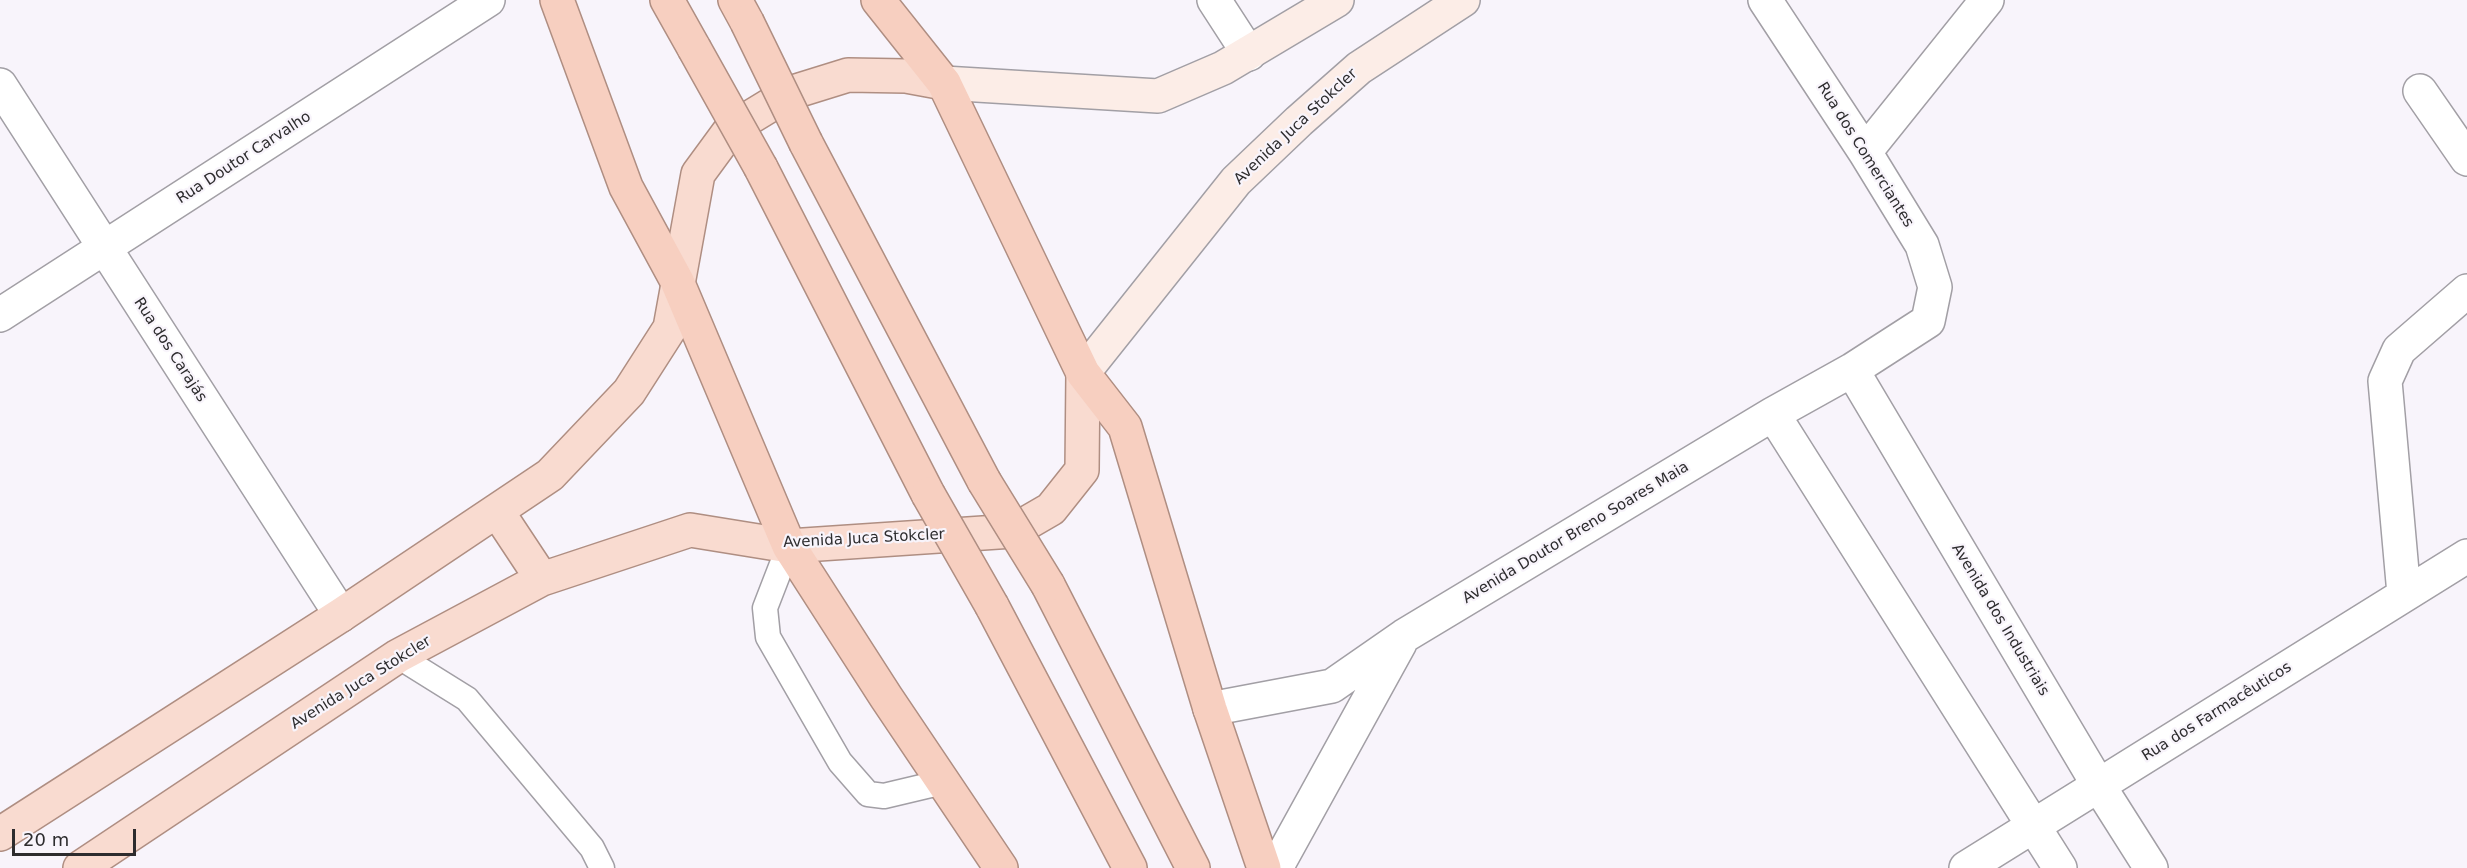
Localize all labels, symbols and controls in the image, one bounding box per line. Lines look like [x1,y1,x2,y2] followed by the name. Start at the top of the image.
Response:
[1231,65,1361,189] street label: Avenida Juca Stokcler
[1813,79,1917,231] street label: Rua dos Comerciantes
[174,108,314,208] street label: Rua Doutor Carvalho
[130,294,210,406] street label: Rua dos Carajás
[1460,458,1692,608] street label: Avenida Doutor Breno Soares Maia
[783,526,945,552] street label: Avenida Juca Stokcler
[1947,541,2053,699] street label: Avenida dos Industriais
[288,632,434,734] street label: Avenida Juca Stokcler
[2139,659,2295,765] street label: Rua dos Farmacêuticos
[15,817,140,855] scale bar
[23,829,69,850] text: 20 m

